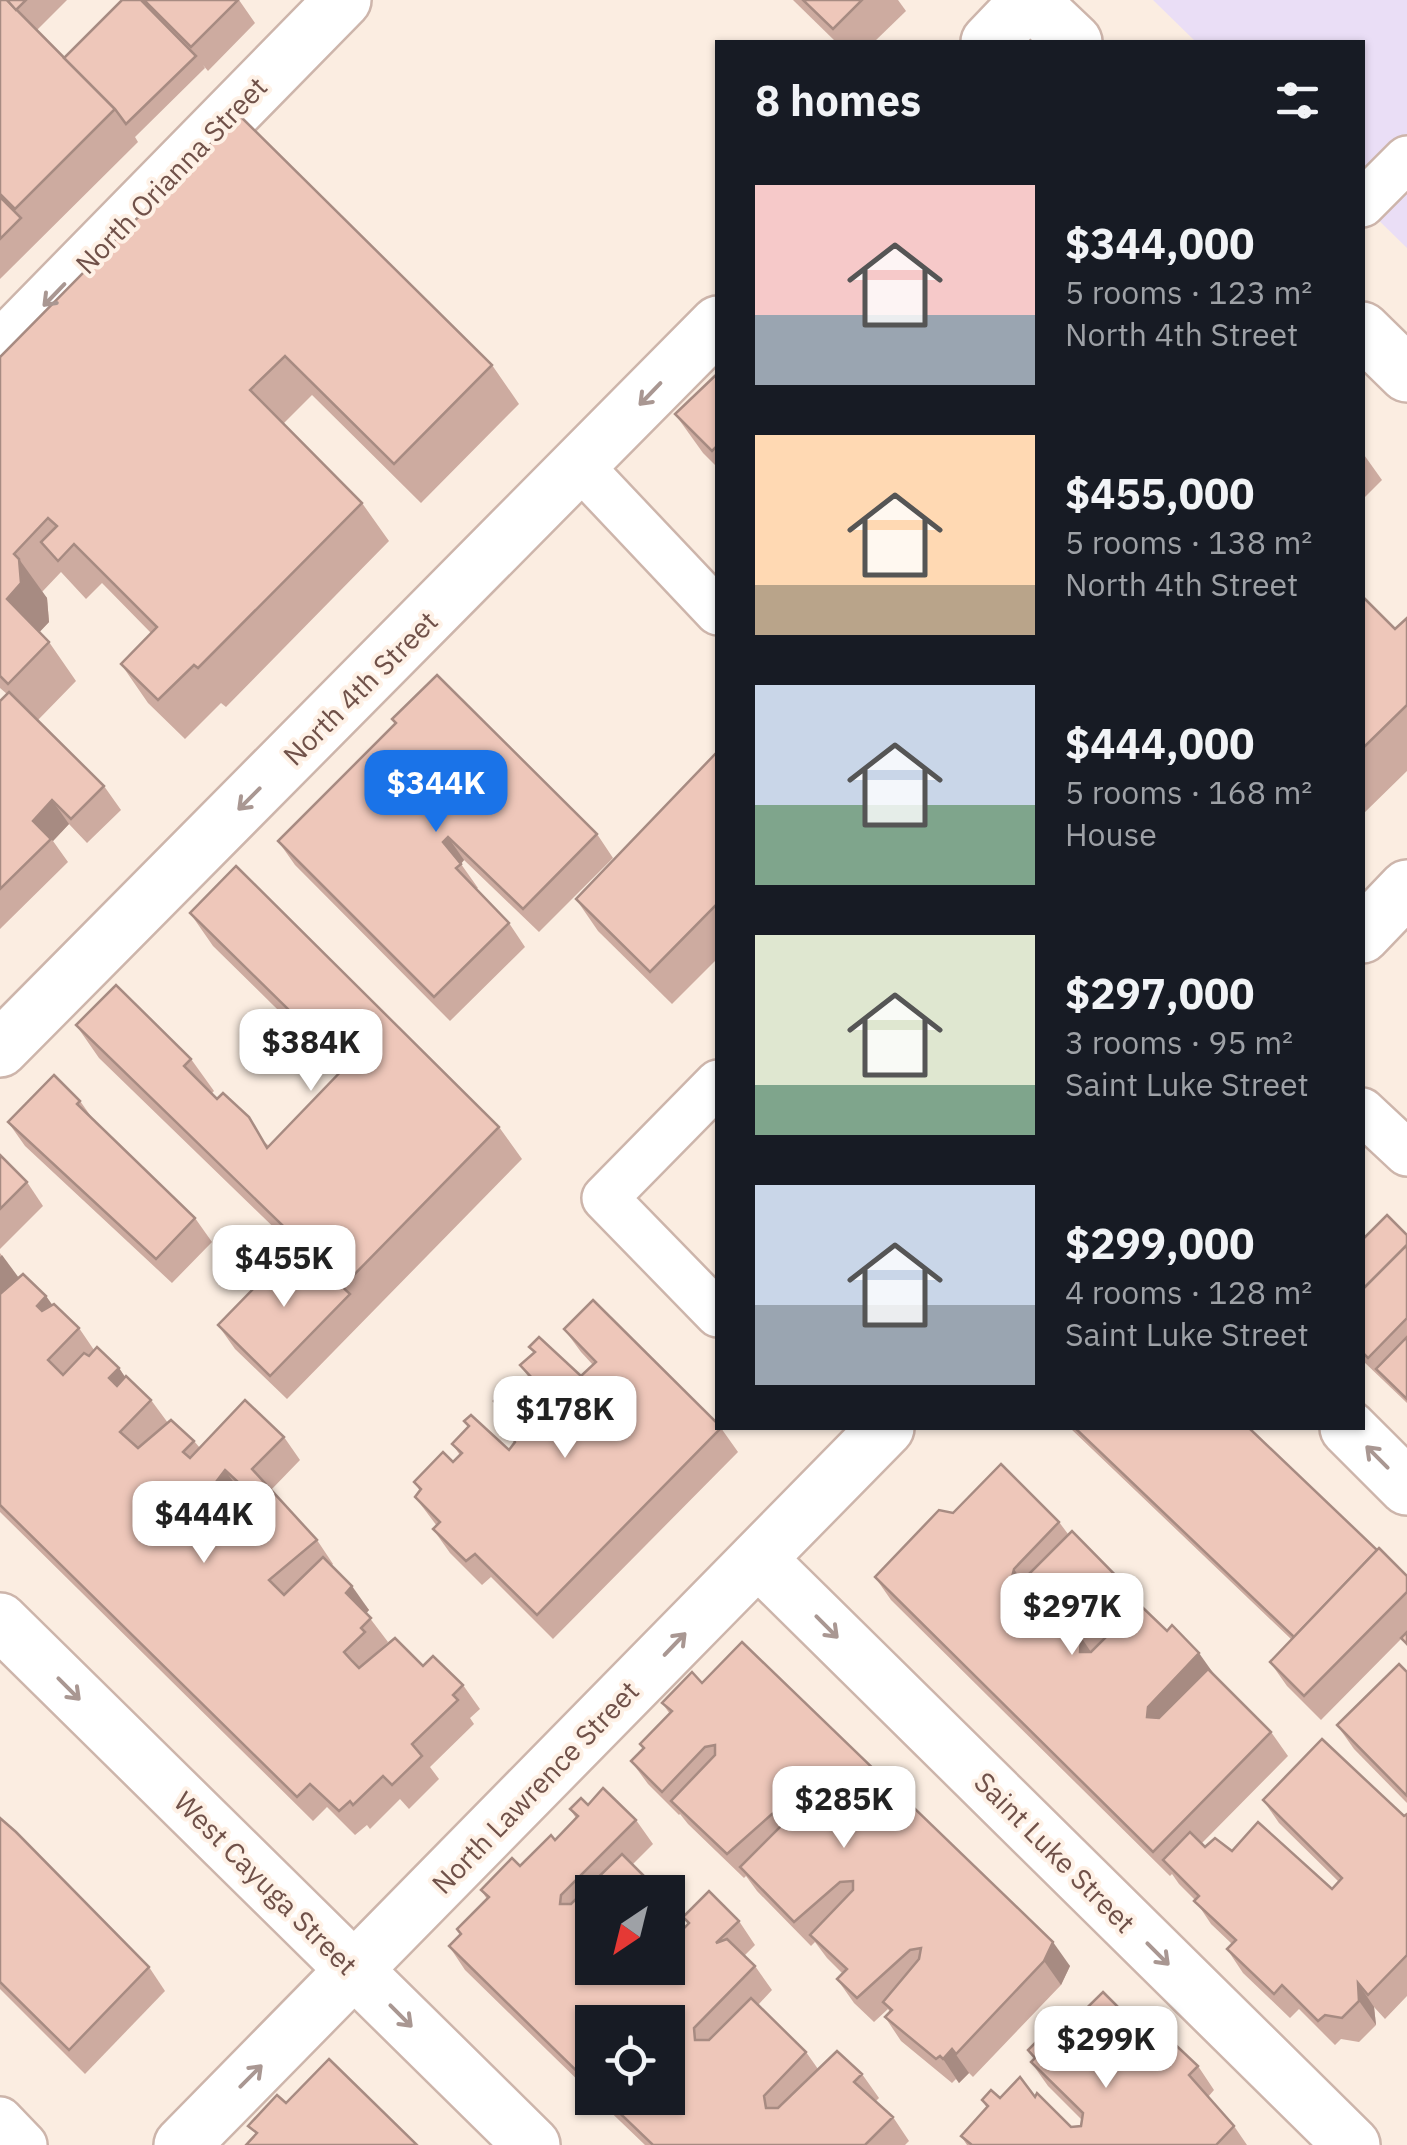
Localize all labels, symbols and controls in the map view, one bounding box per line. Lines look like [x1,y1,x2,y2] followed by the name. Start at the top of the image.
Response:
[67,68,275,282] street label: North Orianna Street
[755,73,921,128] text: 8 homes
[1270,73,1325,128] icon: filters
[1065,216,1254,271] text: $344,000
[835,225,955,345] icon: home
[1065,271,1312,313] text: 5 rooms · 123 m²
[42,282,66,306] one-way arrow
[1065,313,1298,355] text: North 4th Street
[638,382,662,406] one-way arrow
[1065,466,1254,521] text: $455,000
[835,475,955,595] icon: home
[1065,521,1312,563] text: 5 rooms · 138 m²
[1065,563,1298,605] text: North 4th Street
[275,603,445,773] street label: North 4th Street
[1065,716,1254,771] text: $444,000
[835,725,955,845] icon: home
[366,750,506,835] pin: $344K
[386,761,486,803] text: $344K
[1065,771,1312,813] text: 5 rooms · 168 m²
[237,787,261,811] one-way arrow
[1065,813,1157,855] text: House
[1065,966,1254,1021] text: $297,000
[835,975,955,1095] icon: home
[241,1009,381,1094] pin: $384K
[261,1020,361,1062] text: $384K
[1065,1021,1293,1063] text: 3 rooms · 95 m²
[1065,1063,1309,1105] text: Saint Luke Street
[1065,1216,1254,1271] text: $299,000
[214,1225,354,1310] pin: $455K
[835,1225,955,1345] icon: home
[234,1236,334,1278] text: $455K
[1065,1271,1312,1313] text: 4 rooms · 128 m²
[1065,1313,1309,1355] text: Saint Luke Street
[495,1376,635,1461] pin: $178K
[515,1387,615,1429] text: $178K
[1366,1446,1390,1470] one-way arrow
[134,1481,274,1566] pin: $444K
[154,1492,254,1534] text: $444K
[1002,1573,1142,1658] pin: $297K
[1022,1584,1122,1626] text: $297K
[815,1615,839,1639] one-way arrow
[662,1632,686,1657] one-way arrow
[424,1672,646,1902] street label: North Lawrence Street
[57,1677,81,1701] one-way arrow
[967,1764,1143,1940] street label: Saint Luke Street
[774,1766,914,1851] pin: $285K
[794,1777,894,1819] text: $285K
[166,1783,366,1983] street label: West Cayuga Street
[575,1875,685,1985] north arrow
[575,1875,685,2115] map controls
[1146,1942,1170,1966] one-way arrow
[388,2003,412,2027] one-way arrow
[575,2005,685,2115] button: locate
[1036,2006,1176,2091] pin: $299K
[1056,2017,1156,2059] text: $299K
[238,2064,262,2088] one-way arrow

